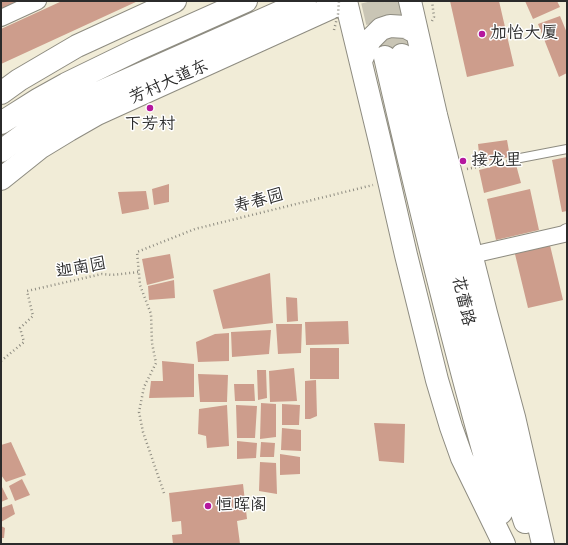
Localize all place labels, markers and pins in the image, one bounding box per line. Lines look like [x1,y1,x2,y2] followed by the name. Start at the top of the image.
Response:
[490,24,558,44] place label: 加怡大厦
[477,29,487,39] marker: 加怡大厦
[145,103,155,113] marker: 下芳村
[125,115,175,135] place label: 下芳村
[471,151,522,171] place label: 接龙里
[458,156,468,166] marker: 接龙里
[216,496,267,516] place label: 恒晖阁
[203,501,213,511] marker: 恒晖阁

